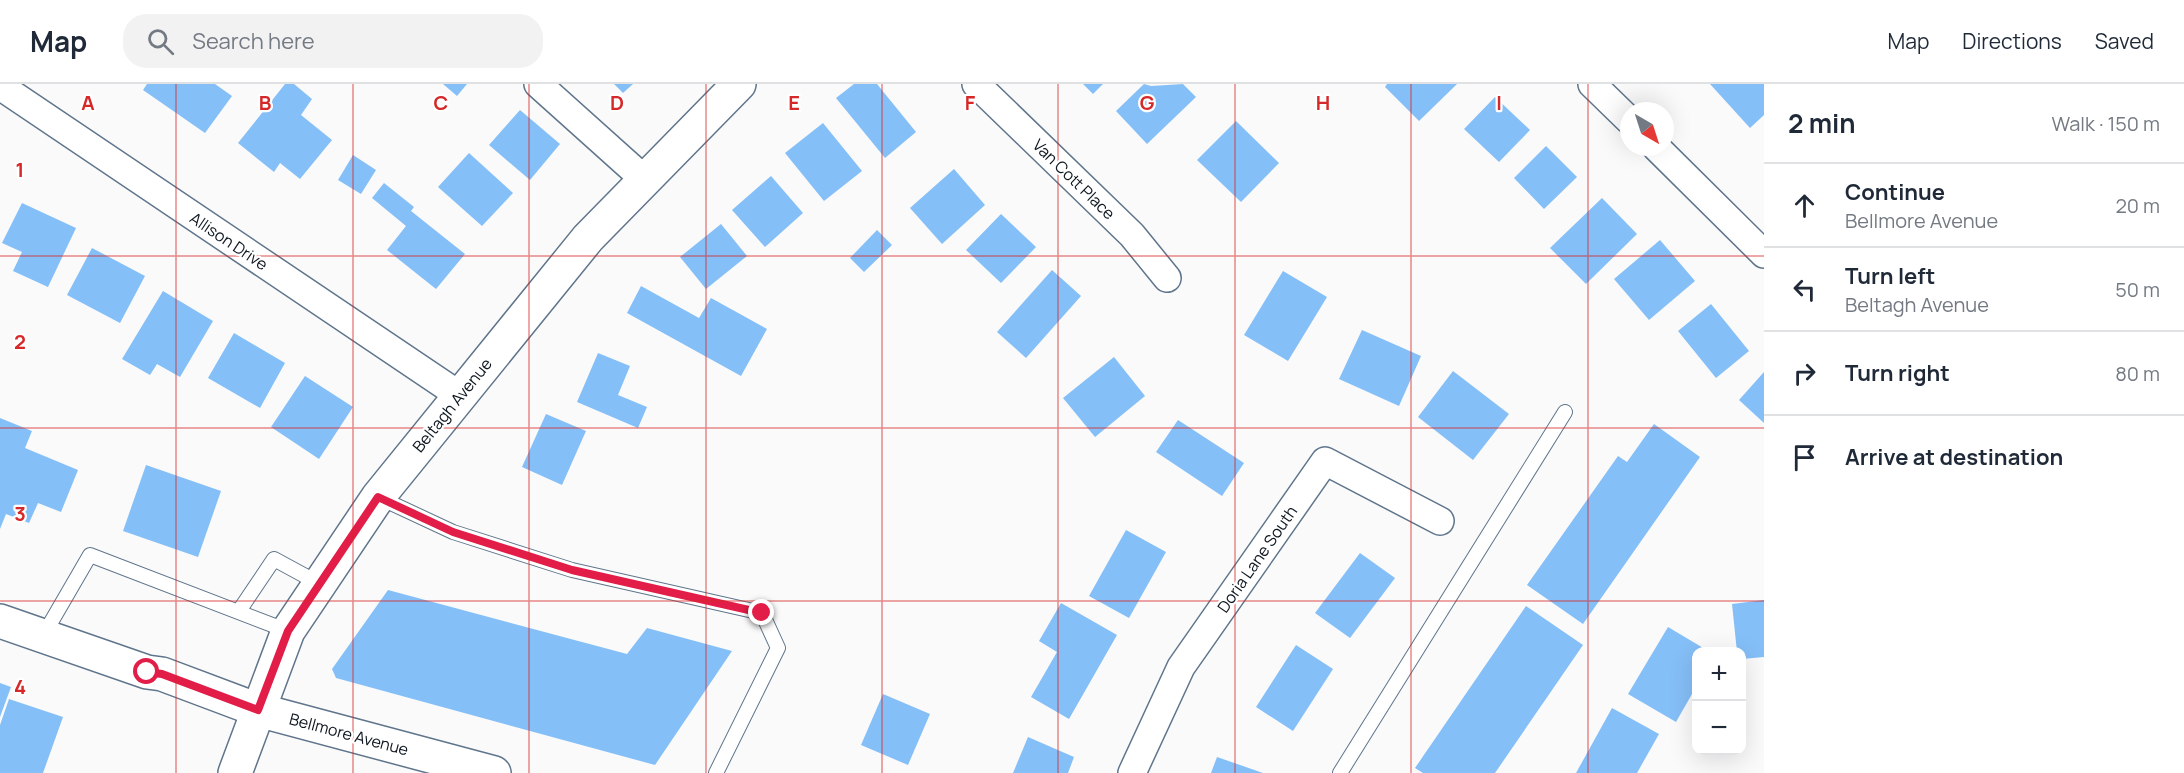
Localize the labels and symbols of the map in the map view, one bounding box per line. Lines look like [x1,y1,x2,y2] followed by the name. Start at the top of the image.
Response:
[81,89,95,116] text: A
[259,89,272,116] text: B
[434,89,448,116] text: C
[610,89,624,116] text: D
[788,89,800,116] text: E
[965,89,976,116] text: F
[1140,89,1155,116] text: G
[1316,89,1330,116] text: H
[1496,89,1502,116] text: I
[1620,102,1674,156] north arrow
[1028,134,1120,224] street label: Van Cott Place
[16,156,24,183] text: 1
[186,207,272,275] street label: Allison Drive
[14,328,26,355] text: 2
[407,353,497,457] street label: Beltagh Avenue
[14,500,26,527] text: 3
[1212,501,1302,617] street label: Doria Lane South
[748,599,774,625] route end
[133,658,159,684] route start
[14,673,26,700] text: 4
[287,708,411,760] street label: Bellmore Avenue

